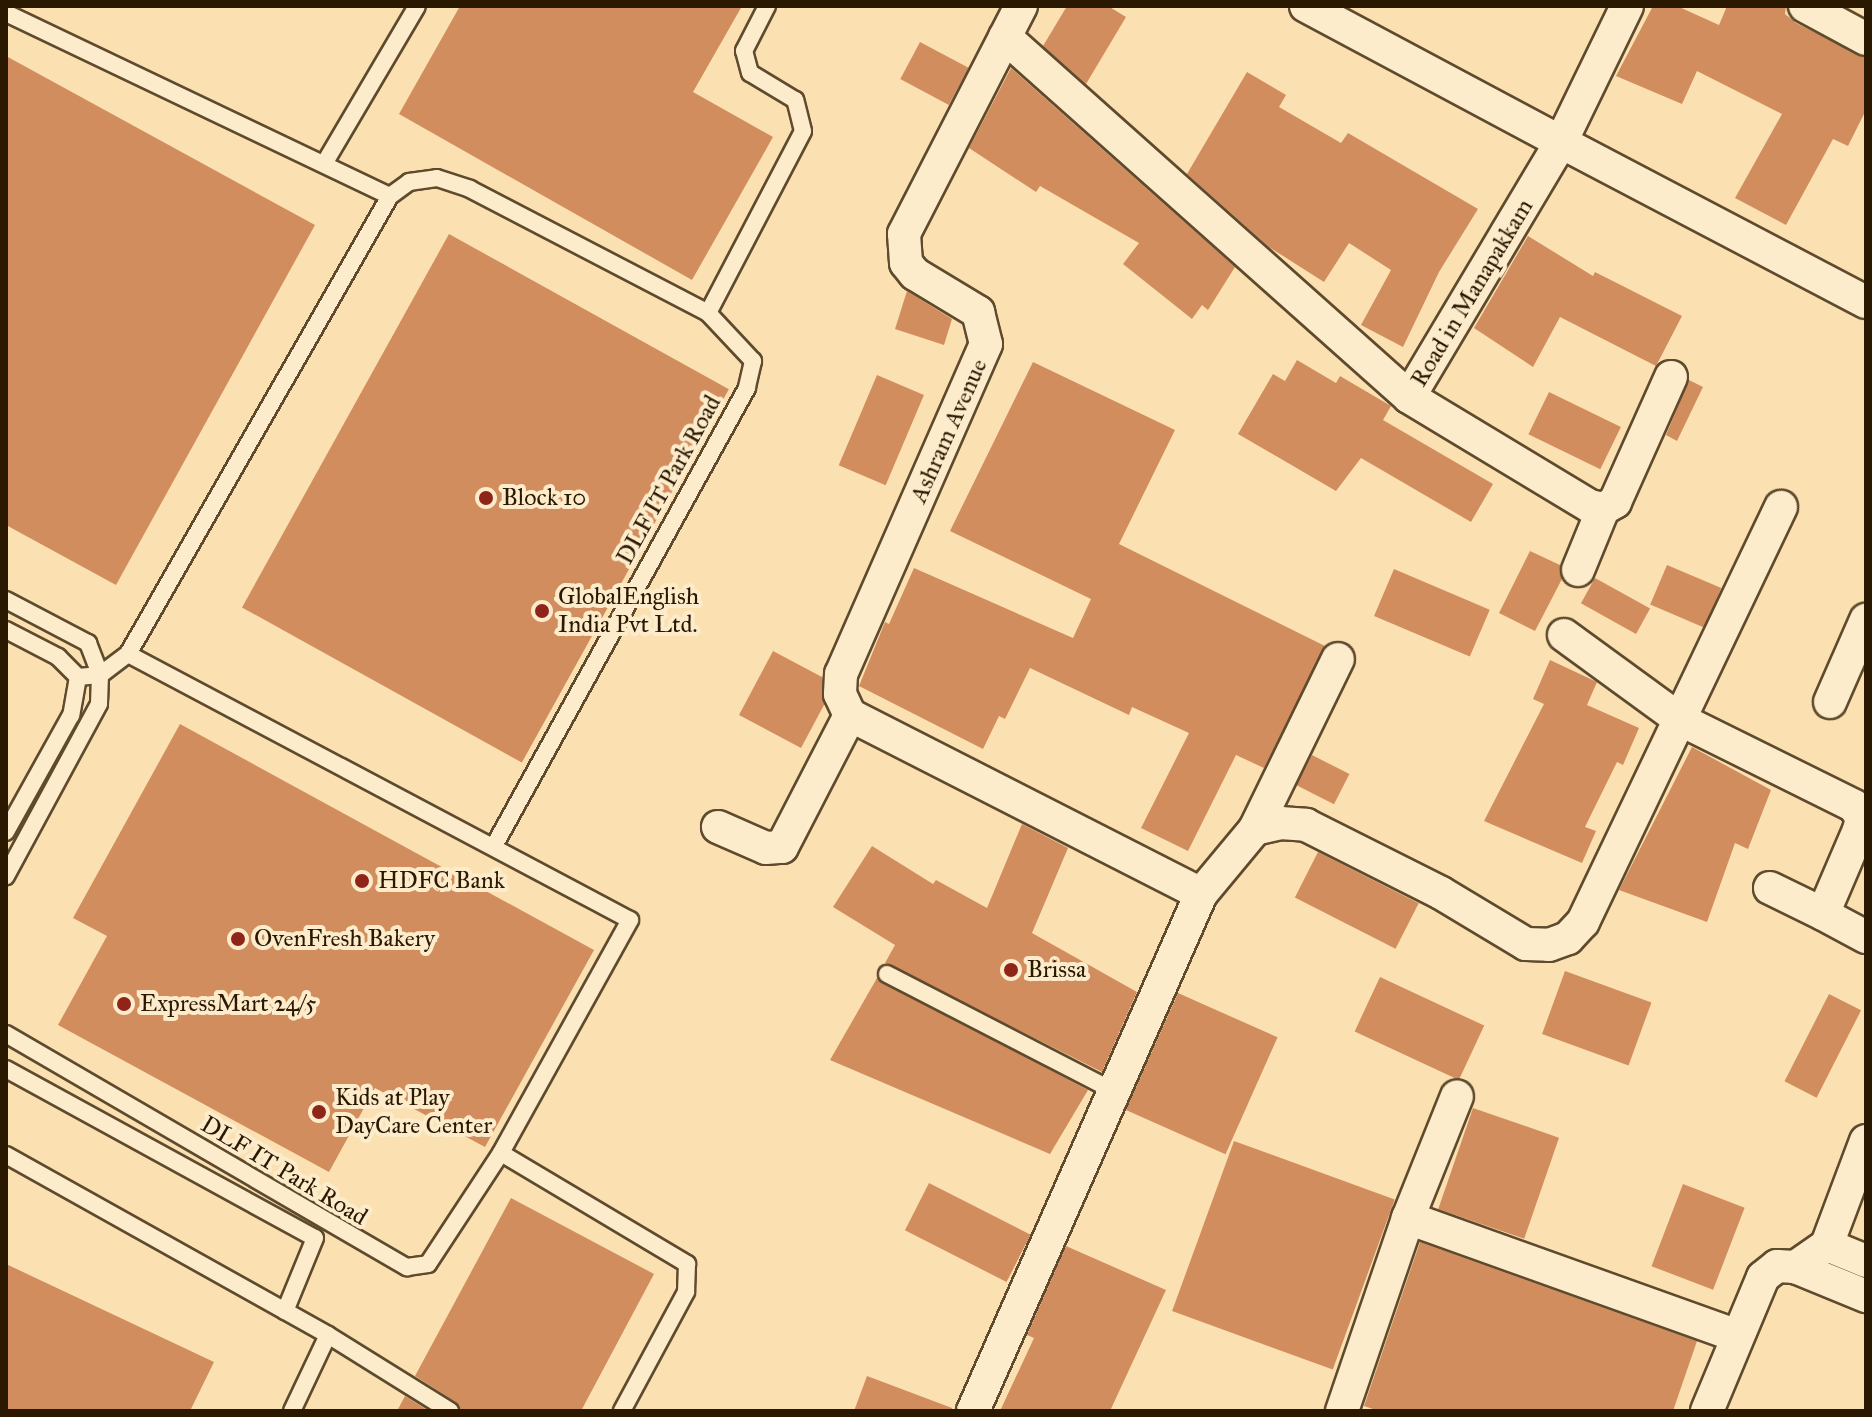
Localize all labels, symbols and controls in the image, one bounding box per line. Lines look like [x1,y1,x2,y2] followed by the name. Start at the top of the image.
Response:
[1405,194,1539,392] street label: Road in Manapakkam
[904,354,994,508] street label: Ashram Avenue
[611,390,727,570] street label: DLF IT Park Road
[502,484,586,512] place label: Block 10
[477,489,495,507] marker: Block 10
[558,583,699,639] place label: GlobalEnglish India Pvt Ltd.
[533,602,551,620] marker: GlobalEnglish India Pvt Ltd.
[378,867,505,895] place label: HDFC Bank
[353,872,371,890] marker: HDFC Bank
[254,925,435,953] place label: OvenFresh Bakery
[229,930,247,948] marker: OvenFresh Bakery
[1027,956,1086,984] place label: Brissa
[1002,961,1020,979] marker: Brissa
[140,990,316,1018] place label: ExpressMart 24/5
[115,995,133,1013] marker: ExpressMart 24/5
[335,1084,492,1140] place label: Kids at Play DayCare Center
[310,1103,328,1121] marker: Kids at Play DayCare Center
[196,1110,372,1232] street label: DLF IT Park Road

